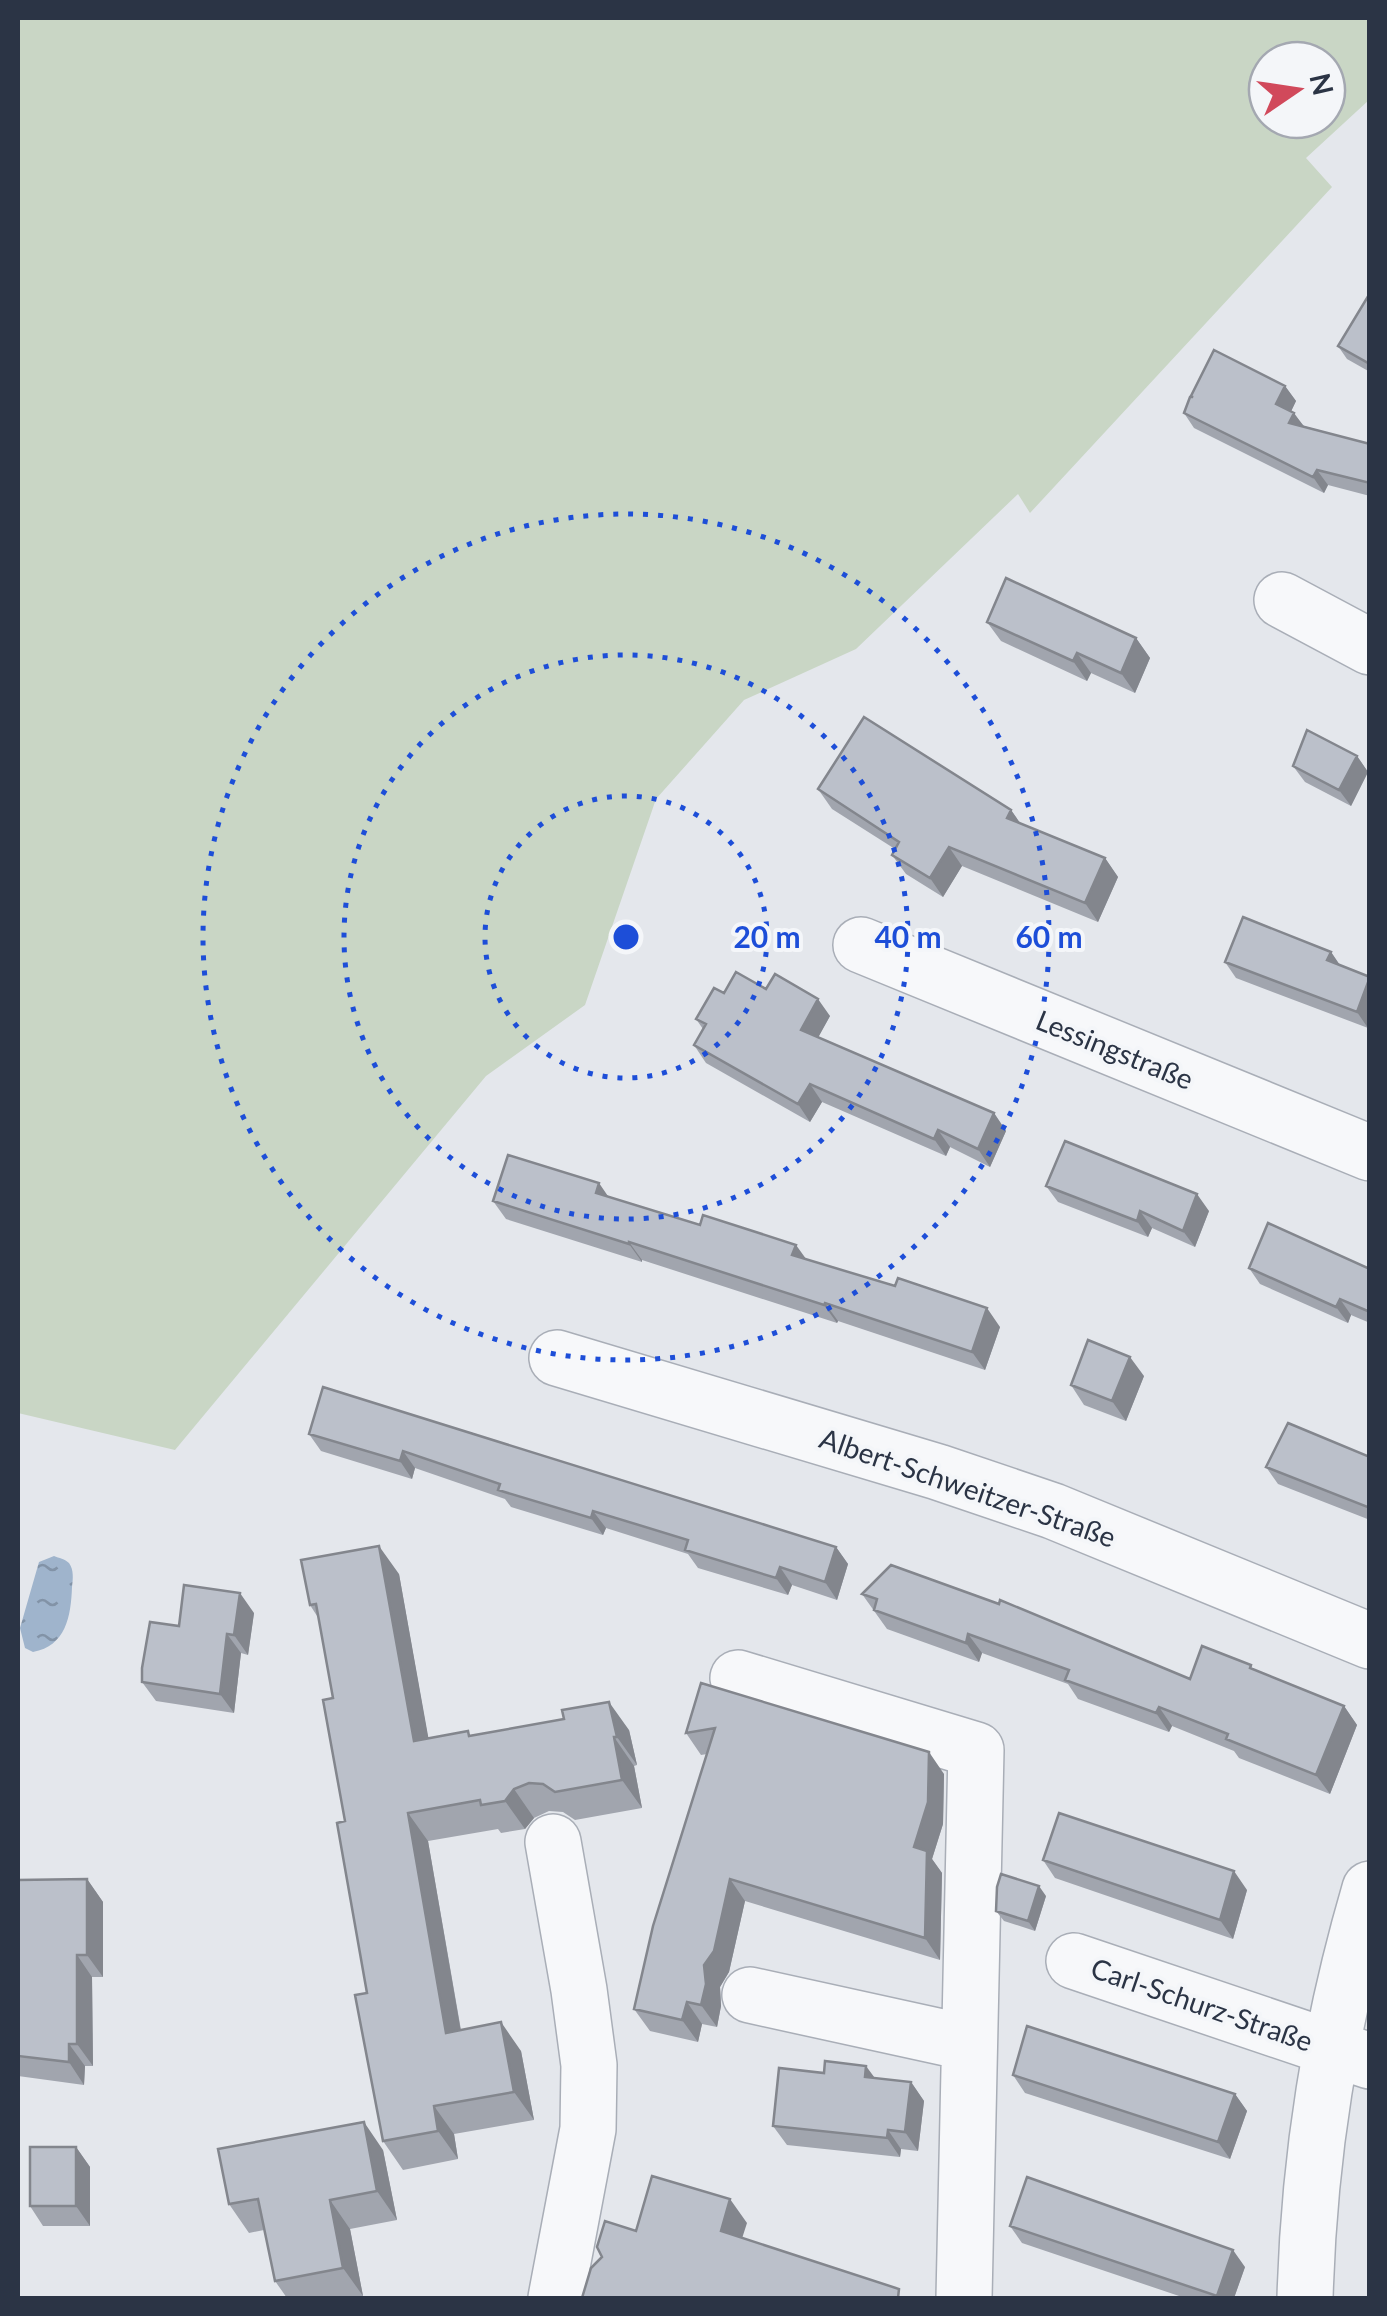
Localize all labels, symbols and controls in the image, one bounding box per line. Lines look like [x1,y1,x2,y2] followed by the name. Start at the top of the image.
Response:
[1247,40,1347,140] north arrow
[1303,70,1341,98] text: N
[733,918,801,954] text: 20 m
[874,918,942,954] text: 40 m
[1015,918,1083,954] text: 60 m
[608,919,644,955] centre of rings
[1032,1002,1198,1096] street label: Lessingstraße
[816,1420,1120,1554] street label: Albert-Schweitzer-Straße
[1087,1950,1317,2058] street label: Carl-Schurz-Straße

